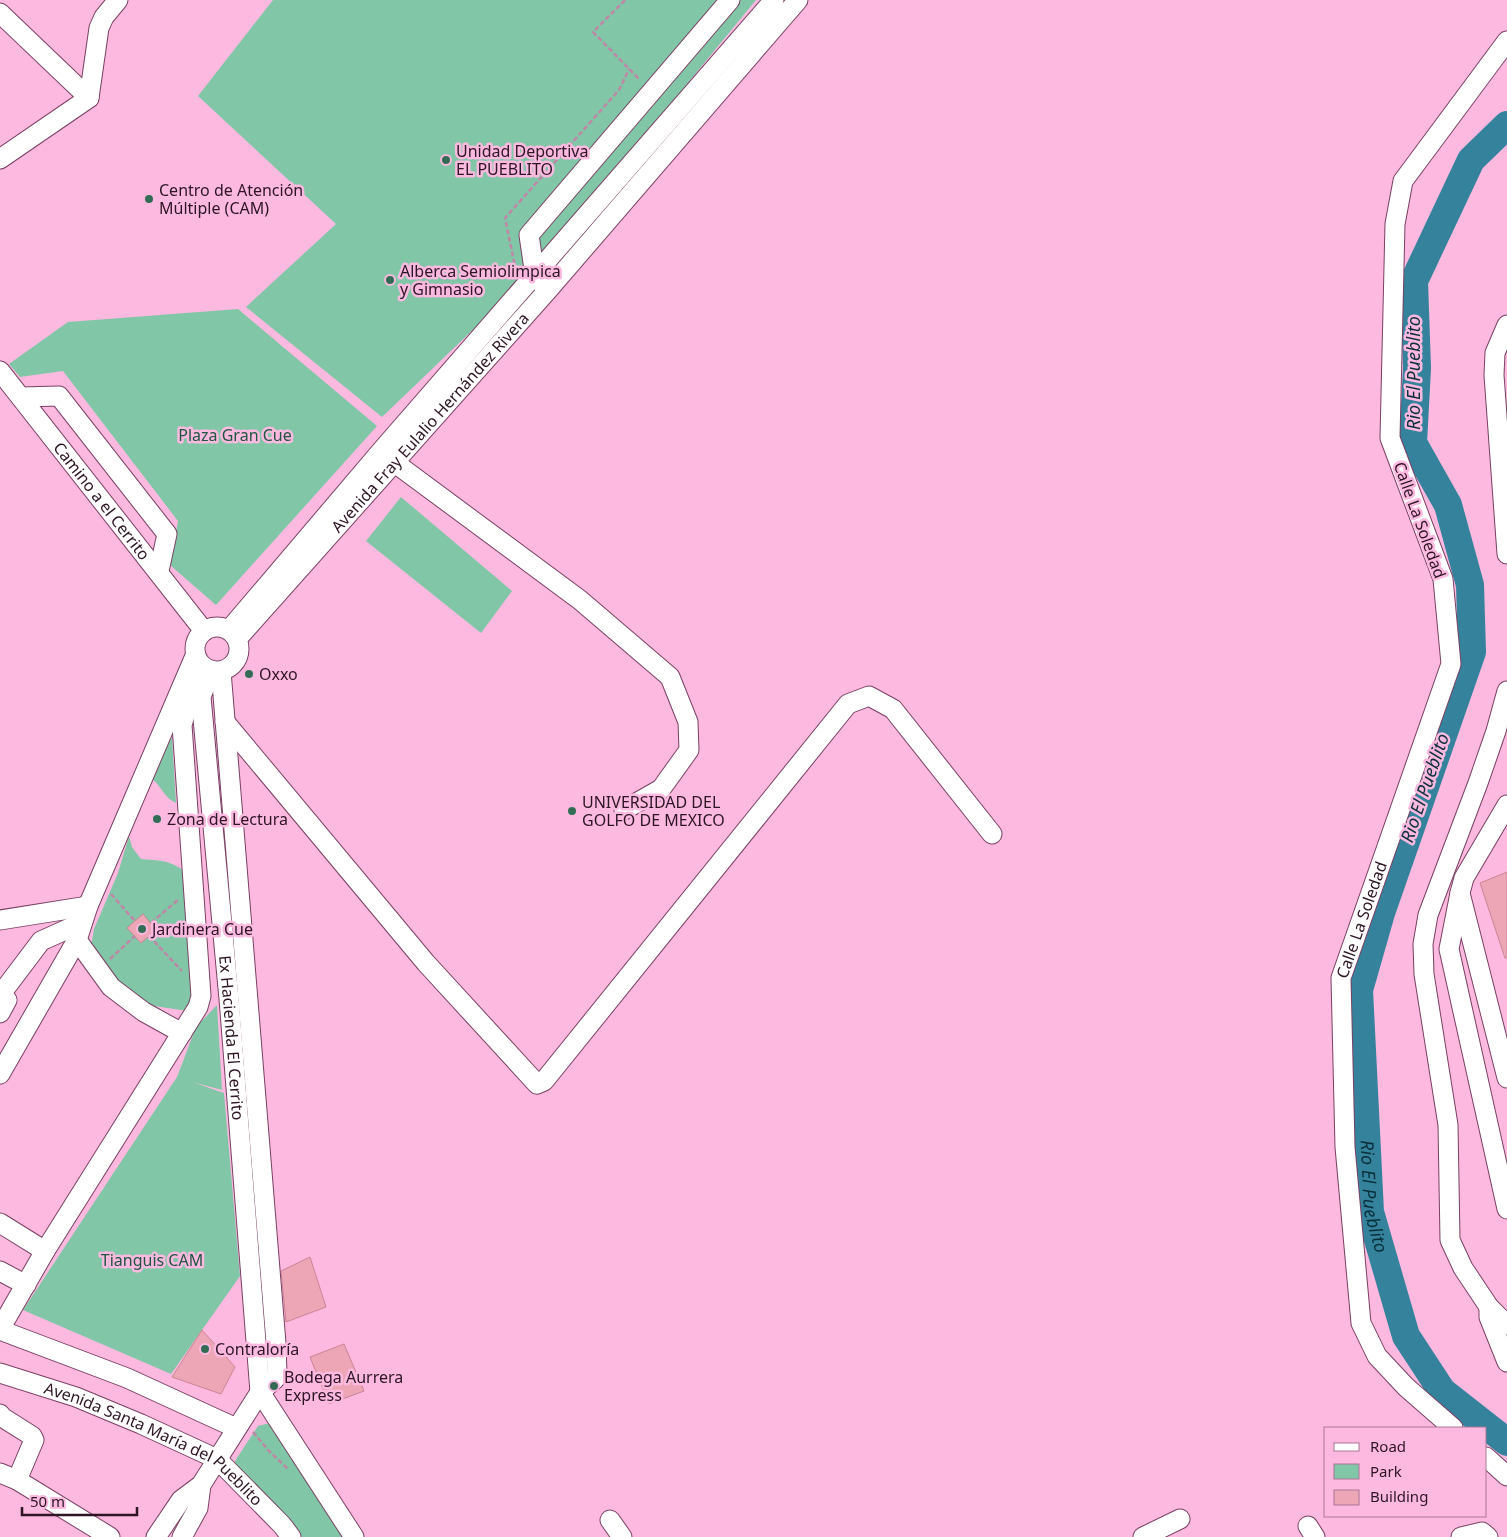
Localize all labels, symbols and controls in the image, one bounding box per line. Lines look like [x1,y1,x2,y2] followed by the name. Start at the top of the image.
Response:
[456,140,588,180] place label: Unidad Deportiva EL PUEBLITO
[440,154,452,166] marker: Unidad Deportiva EL PUEBLITO
[159,179,303,219] place label: Centro de Atención Múltiple (CAM)
[143,193,155,205] marker: Centro de Atención Múltiple (CAM)
[400,260,561,300] place label: Alberca Semiolimpica y Gimnasio
[384,274,396,286] marker: Alberca Semiolimpica y Gimnasio
[326,308,534,537] street label: Avenida Fray Eulalio Hernández Rivera
[1401,316,1425,430] water label: Rio El Pueblito
[178,424,292,446] park label: Plaza Gran Cue
[49,437,155,564] street label: Camino a el Cerrito
[1389,459,1451,581] street label: Calle La Soledad
[259,663,298,685] place label: Oxxo
[243,668,255,680] marker: Oxxo
[1394,730,1454,845] water label: Rio El Pueblito
[582,791,725,831] place label: UNIVERSIDAD DEL GOLFO DE MEXICO
[566,805,578,817] marker: UNIVERSIDAD DEL GOLFO DE MEXICO
[167,808,288,830] place label: Zona de Lectura
[151,813,163,825] marker: Zona de Lectura
[1331,858,1392,981] street label: Calle La Soledad
[150,918,253,940] place label: Jardinera Cue
[136,923,148,935] marker: Jardinera Cue
[214,954,250,1121] street label: Ex Hacienda El Cerrito
[1355,1139,1394,1255] water label: Rio El Pueblito
[101,1249,203,1271] park label: Tianguis CAM
[215,1338,299,1360] place label: Contraloría
[199,1343,211,1355] marker: Contraloría
[284,1366,403,1406] place label: Bodega Aurrera Express
[42,1377,268,1510] street label: Avenida Santa María del Pueblito
[268,1380,280,1392] marker: Bodega Aurrera Express
[1324,1427,1487,1517] legend
[1370,1436,1406,1456] text: Road
[1370,1461,1402,1481] text: Park
[22,1484,138,1516] scale bar
[1370,1486,1428,1506] text: Building
[30,1491,65,1511] text: 50 m

